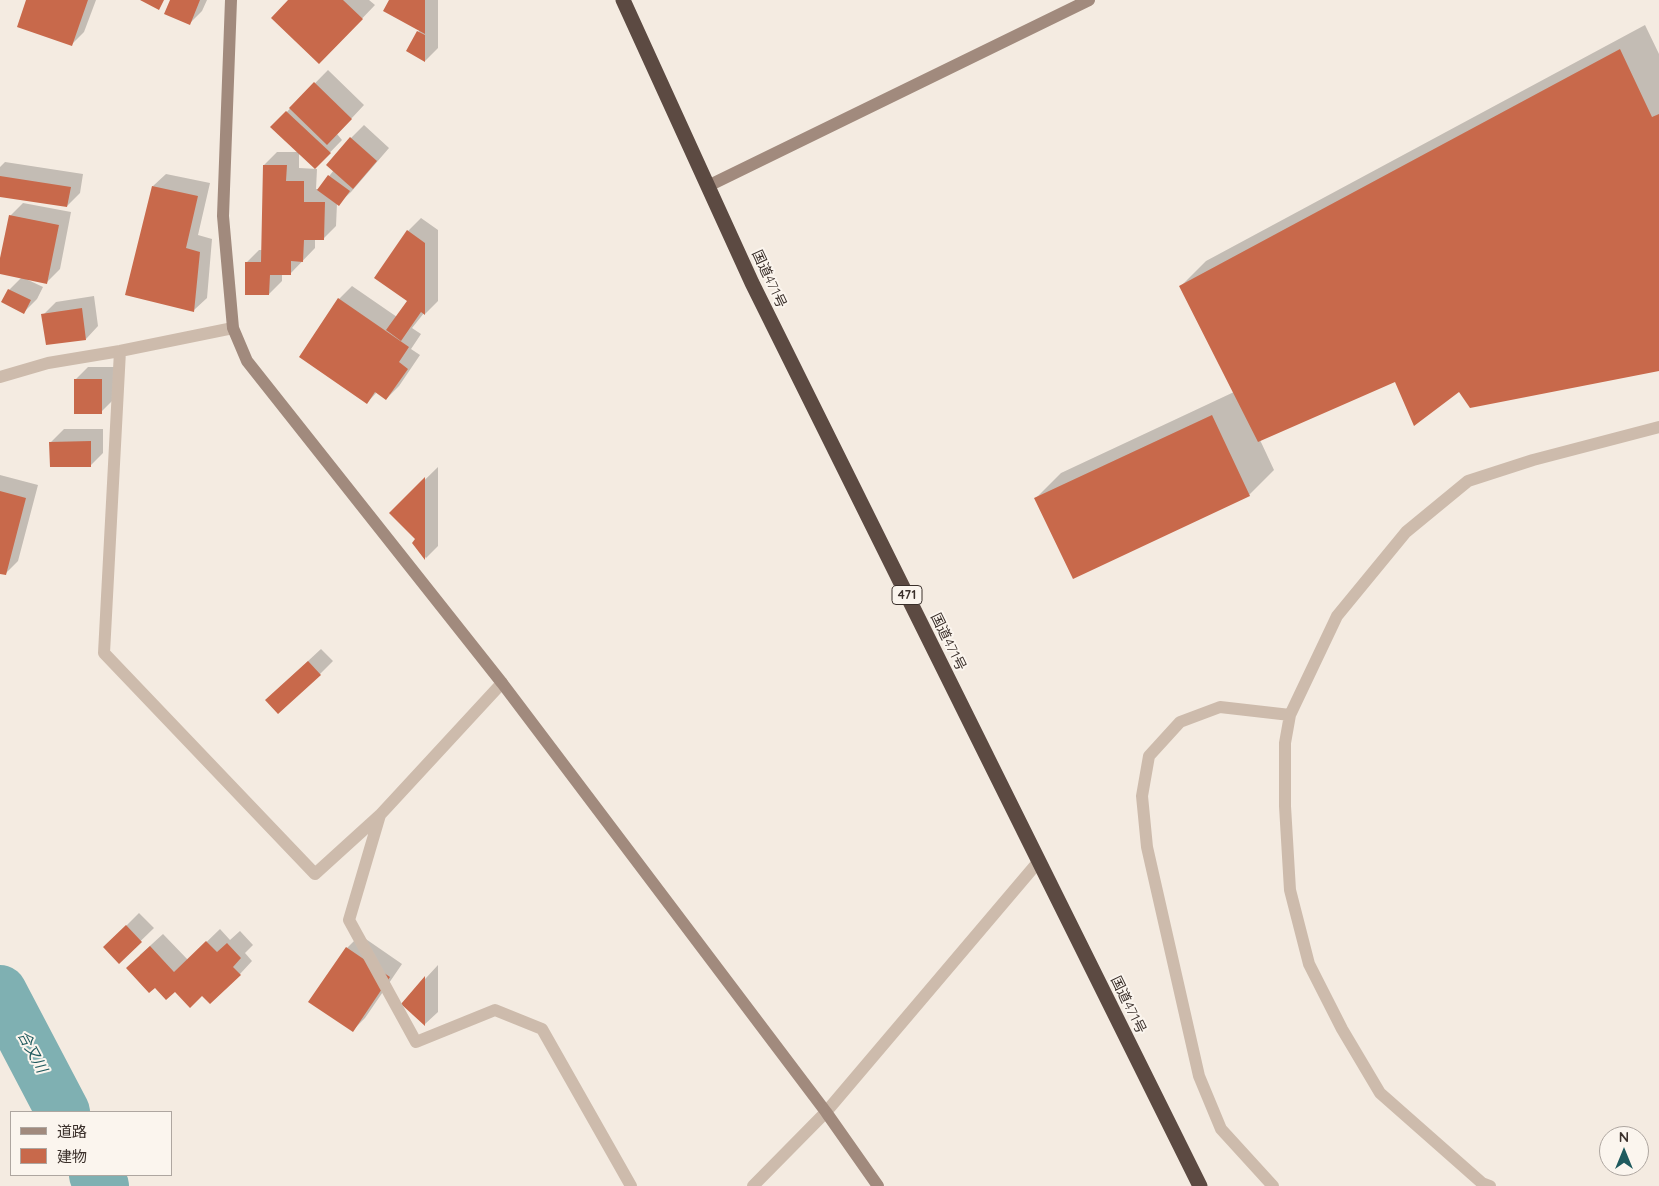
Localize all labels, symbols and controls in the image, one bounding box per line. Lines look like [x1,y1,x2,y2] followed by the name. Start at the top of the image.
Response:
[748,247,790,311] street label: 国道471号
[892,586,922,604] road number: 471
[927,610,969,674] street label: 国道471号
[1107,973,1149,1037] street label: 国道471号
[13,1028,51,1076] water label: 合又川
[10,1111,172,1176] legend
[57,1122,87,1141] text: 道路
[1599,1126,1649,1176] north arrow
[1619,1128,1629,1146] text: N
[57,1147,87,1166] text: 建物

